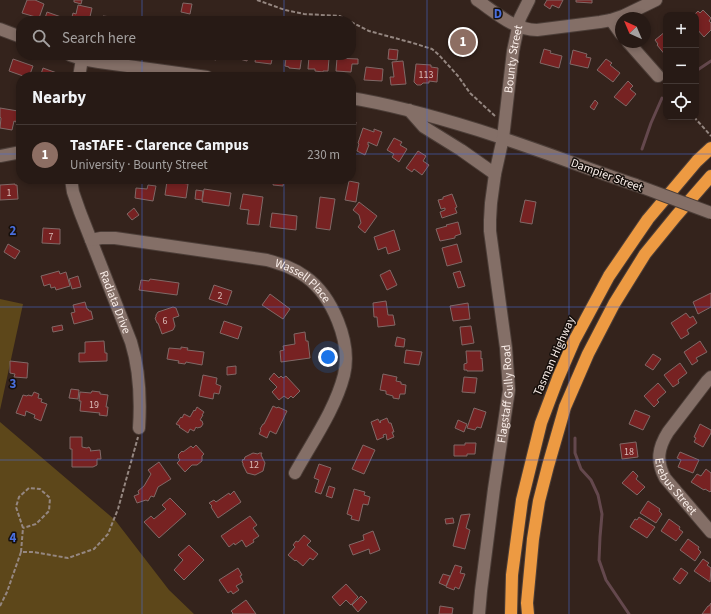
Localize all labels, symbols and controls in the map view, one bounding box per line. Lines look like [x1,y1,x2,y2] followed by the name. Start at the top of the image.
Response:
[494,5,502,23] text: D
[615,12,651,48] north arrow
[663,12,699,120] map controls
[663,12,699,48] button: +
[16,16,356,60] search box
[500,23,527,94] street label: Bounty Street
[30,27,52,49] icon: search
[450,27,476,57] pin: 1
[62,28,136,49] text: Search here
[663,48,699,84] button: −
[419,68,433,82] house number: 113
[663,84,699,120] button: locate
[32,86,86,110] text: Nearby
[70,135,249,156] text: TasTAFE - Clarence Campus
[42,146,48,164] text: 1
[307,146,340,164] text: 230 m
[568,155,645,196] street label: Dampier Street
[70,156,208,174] text: University · Bounty Street
[7,186,12,200] house number: 1
[10,222,17,240] text: 2
[49,230,54,244] house number: 7
[273,255,335,306] street label: Wassell Place
[95,268,135,336] street label: Radiata Drive
[218,289,223,303] house number: 2
[163,314,168,328] house number: 6
[529,314,580,399] street label: Tasman Highway
[493,343,518,444] street label: Flagstaff Gully Road
[318,347,338,367] your location
[10,375,17,393] text: 3
[89,398,99,412] house number: 19
[624,445,634,459] house number: 18
[650,457,701,519] street label: Erebus Street
[249,458,259,472] house number: 12
[10,529,17,547] text: 4

